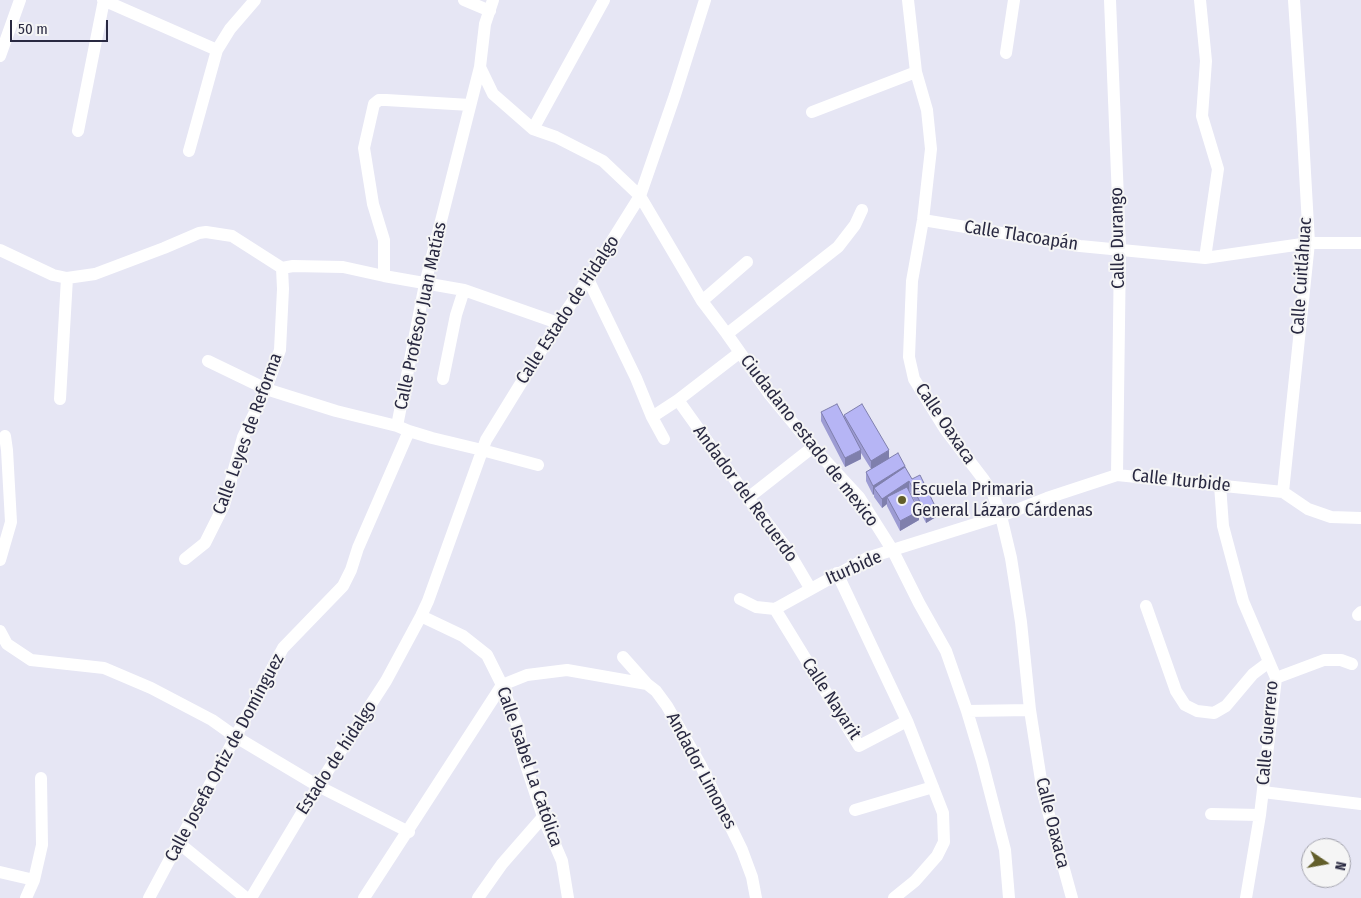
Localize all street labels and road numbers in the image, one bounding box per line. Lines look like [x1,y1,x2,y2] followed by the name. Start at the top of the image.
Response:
[1106,187,1130,289] street label: Calle Durango
[963,216,1079,256] street label: Calle Tlacoapán
[1287,217,1317,335] street label: Calle Cuitláhuac
[391,220,451,412] street label: Calle Profesor Juan Matías
[512,232,624,388] street label: Calle Estado de Hidalgo
[209,350,287,518] street label: Calle Leyes de Reforma
[735,351,883,531] street label: Ciudadano estado de mexico
[910,379,980,469] street label: Calle Oaxaca
[688,421,802,567] street label: Andador del Recuerdo
[1131,465,1231,497] street label: Calle Iturbide
[823,546,885,590] street label: Iturbide
[161,650,289,866] street label: Calle Josefa Ortiz de Domínguez
[797,654,865,744] street label: Calle Nayarit
[1253,680,1283,786] street label: Calle Guerrero
[491,684,567,850] street label: Calle Isabel La Católica
[292,697,382,819] street label: Estado de hidalgo
[661,709,741,833] street label: Andador Limones
[1030,775,1074,871] street label: Calle Oaxaca

